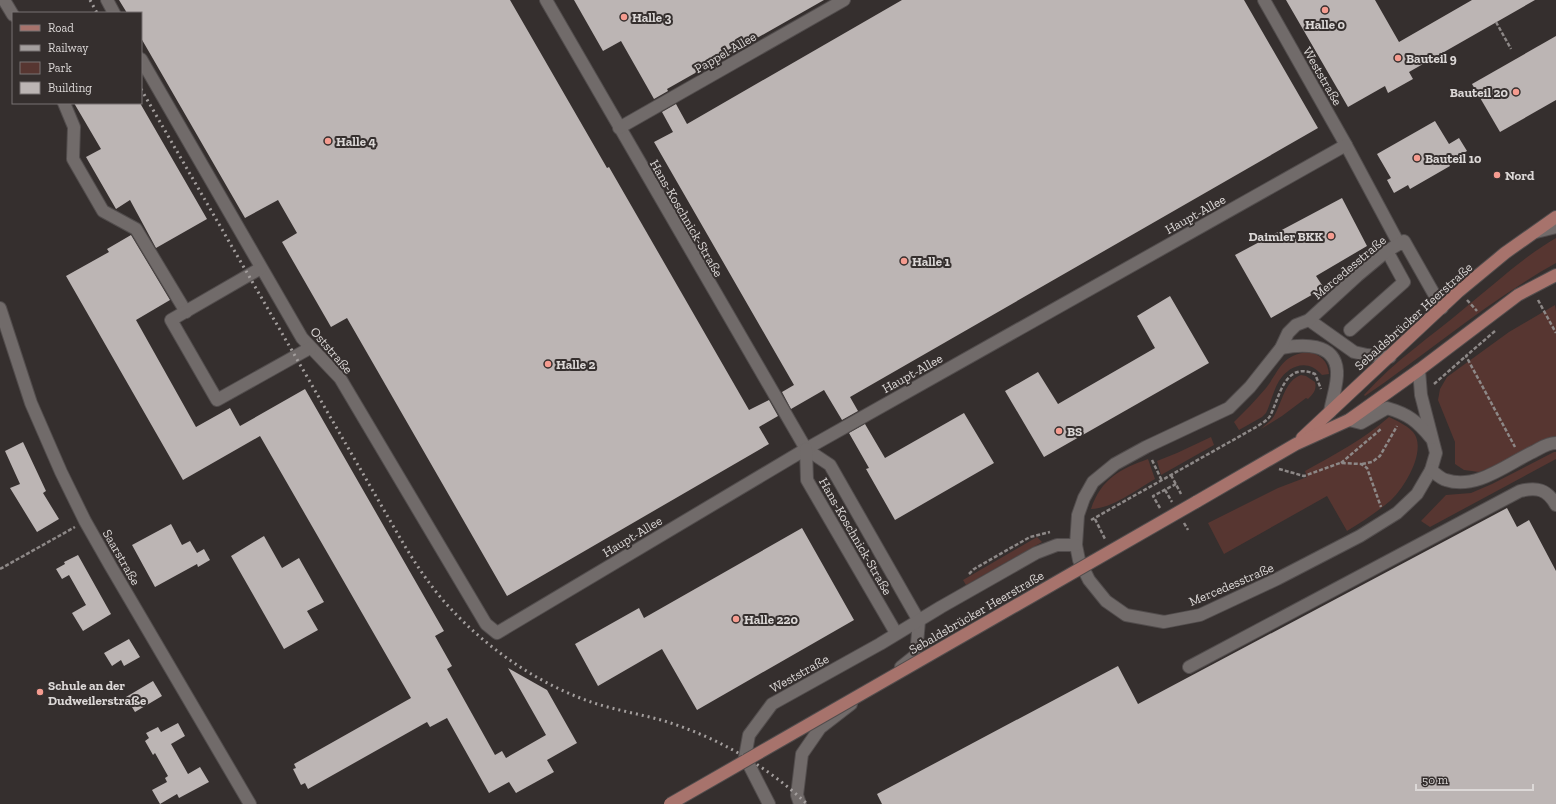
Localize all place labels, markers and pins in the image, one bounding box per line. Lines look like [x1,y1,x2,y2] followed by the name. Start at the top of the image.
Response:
[1320,5,1330,15] marker: Halle 0
[632,10,671,25] place label: Halle 3
[619,12,629,22] marker: Halle 3
[1305,17,1345,32] place label: Halle 0
[1406,51,1457,66] place label: Bauteil 9
[1393,53,1403,63] marker: Bauteil 9
[1450,85,1509,100] place label: Bauteil 20
[1511,87,1521,97] marker: Bauteil 20
[336,134,376,149] place label: Halle 4
[323,136,333,146] marker: Halle 4
[1425,151,1482,166] place label: Bauteil 10
[1412,153,1422,163] marker: Bauteil 10
[1505,168,1535,183] place label: Nord
[1492,170,1502,180] marker: Nord
[1249,229,1323,244] place label: Daimler BKK
[1326,231,1336,241] marker: Daimler BKK
[912,254,950,269] place label: Halle 1
[899,256,909,266] marker: Halle 1
[556,357,595,372] place label: Halle 2
[543,359,553,369] marker: Halle 2
[1067,424,1082,439] place label: BS
[1054,426,1064,436] marker: BS
[744,612,798,627] place label: Halle 220
[731,614,741,624] marker: Halle 220
[48,678,147,708] place label: Schule an der Dudweilerstraße
[35,687,45,697] marker: Schule an der Dudweilerstraße

